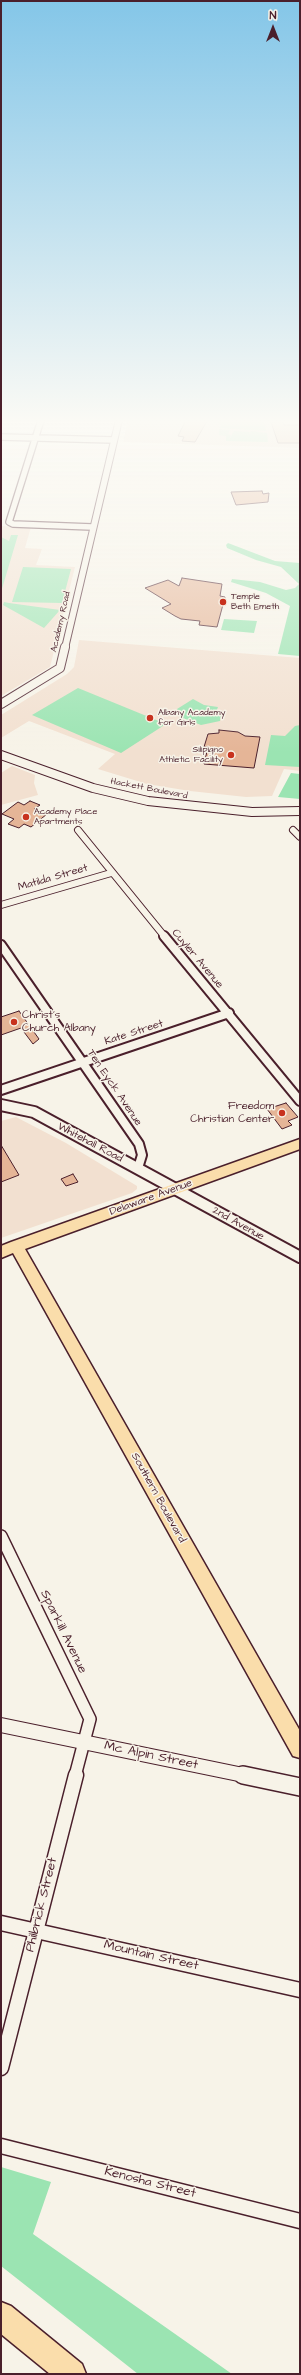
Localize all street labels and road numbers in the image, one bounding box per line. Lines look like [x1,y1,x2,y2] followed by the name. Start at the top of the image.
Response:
[49,591,73,653] street label: Academy Road
[110,776,188,802] street label: Hackett Boulevard
[17,862,89,894] street label: Matilda Street
[168,927,226,991] street label: Cuyler Avenue
[103,1017,165,1049] street label: Kate Street
[84,1047,144,1129] street label: Ten Eyck Avenue
[55,1120,125,1166] street label: Whitehall Road
[108,1177,194,1219] street label: Delaware Avenue
[210,1204,266,1244] street label: 2nd Avenue
[128,1451,188,1545] street label: Southern Boulevard
[36,1588,90,1676] street label: Sparkill Avenue
[103,1738,199,1774] street label: Mc Alpin Street
[23,1856,61,1954] street label: Philbrick Street
[102,1938,200,1974] street label: Mountain Street
[103,2164,197,2202] street label: Kenosha Street

